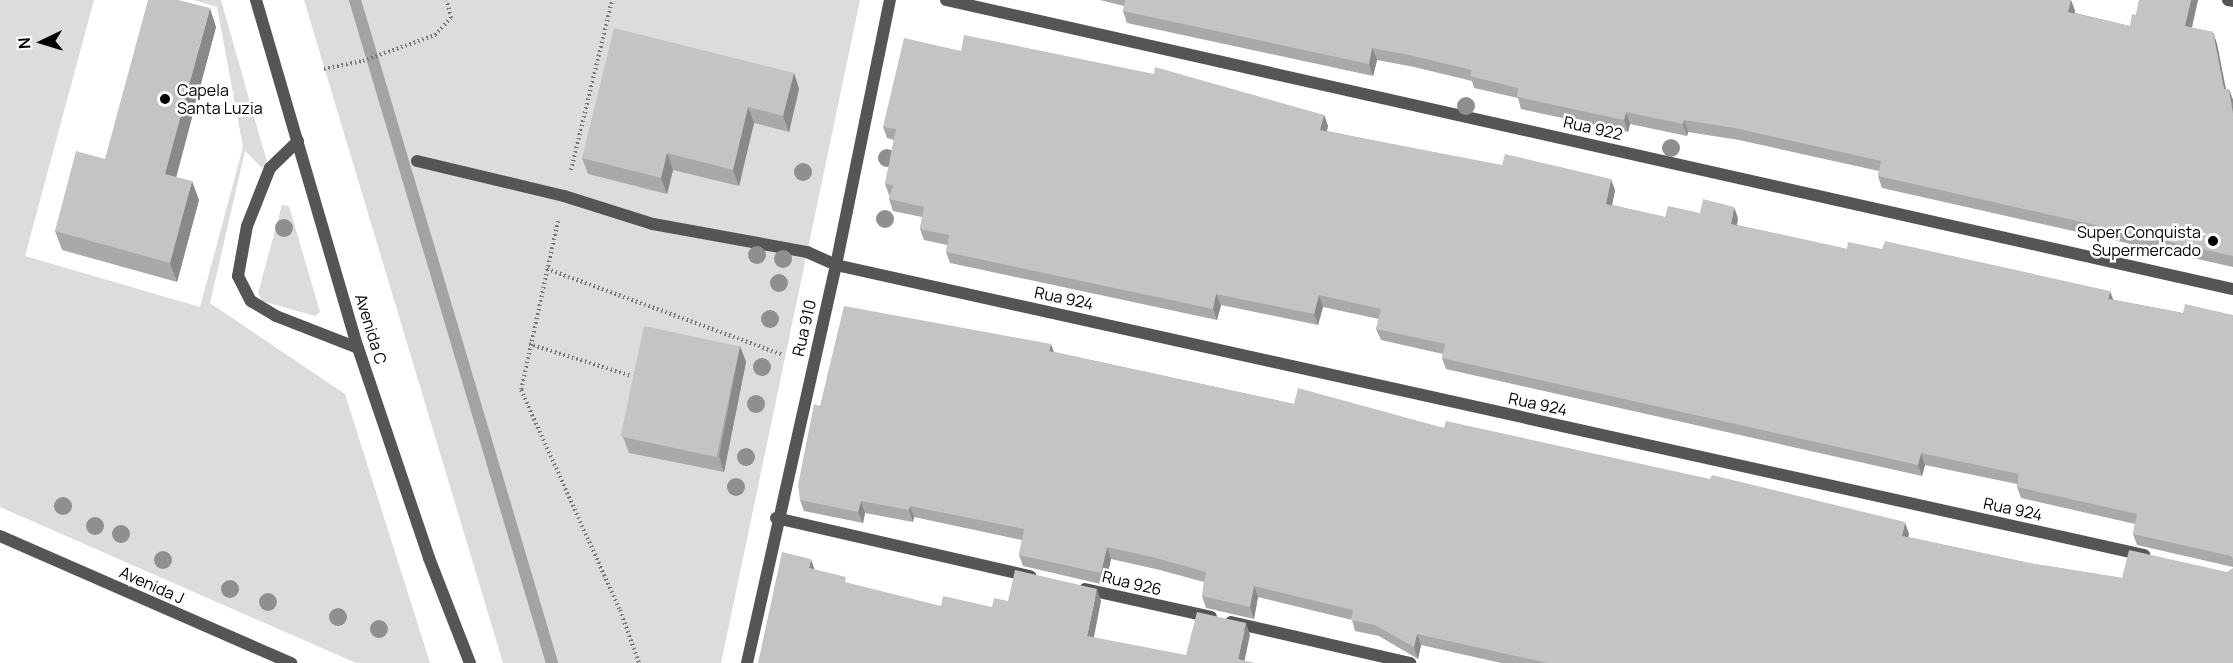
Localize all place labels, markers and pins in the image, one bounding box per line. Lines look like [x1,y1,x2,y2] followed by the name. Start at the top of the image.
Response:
[177,80,263,118] place label: Capela Santa Luzia
[158,92,172,106] marker: Capela Santa Luzia
[2077,222,2201,260] place label: Super Conquista Supermercado
[2206,234,2220,248] marker: Super Conquista Supermercado

